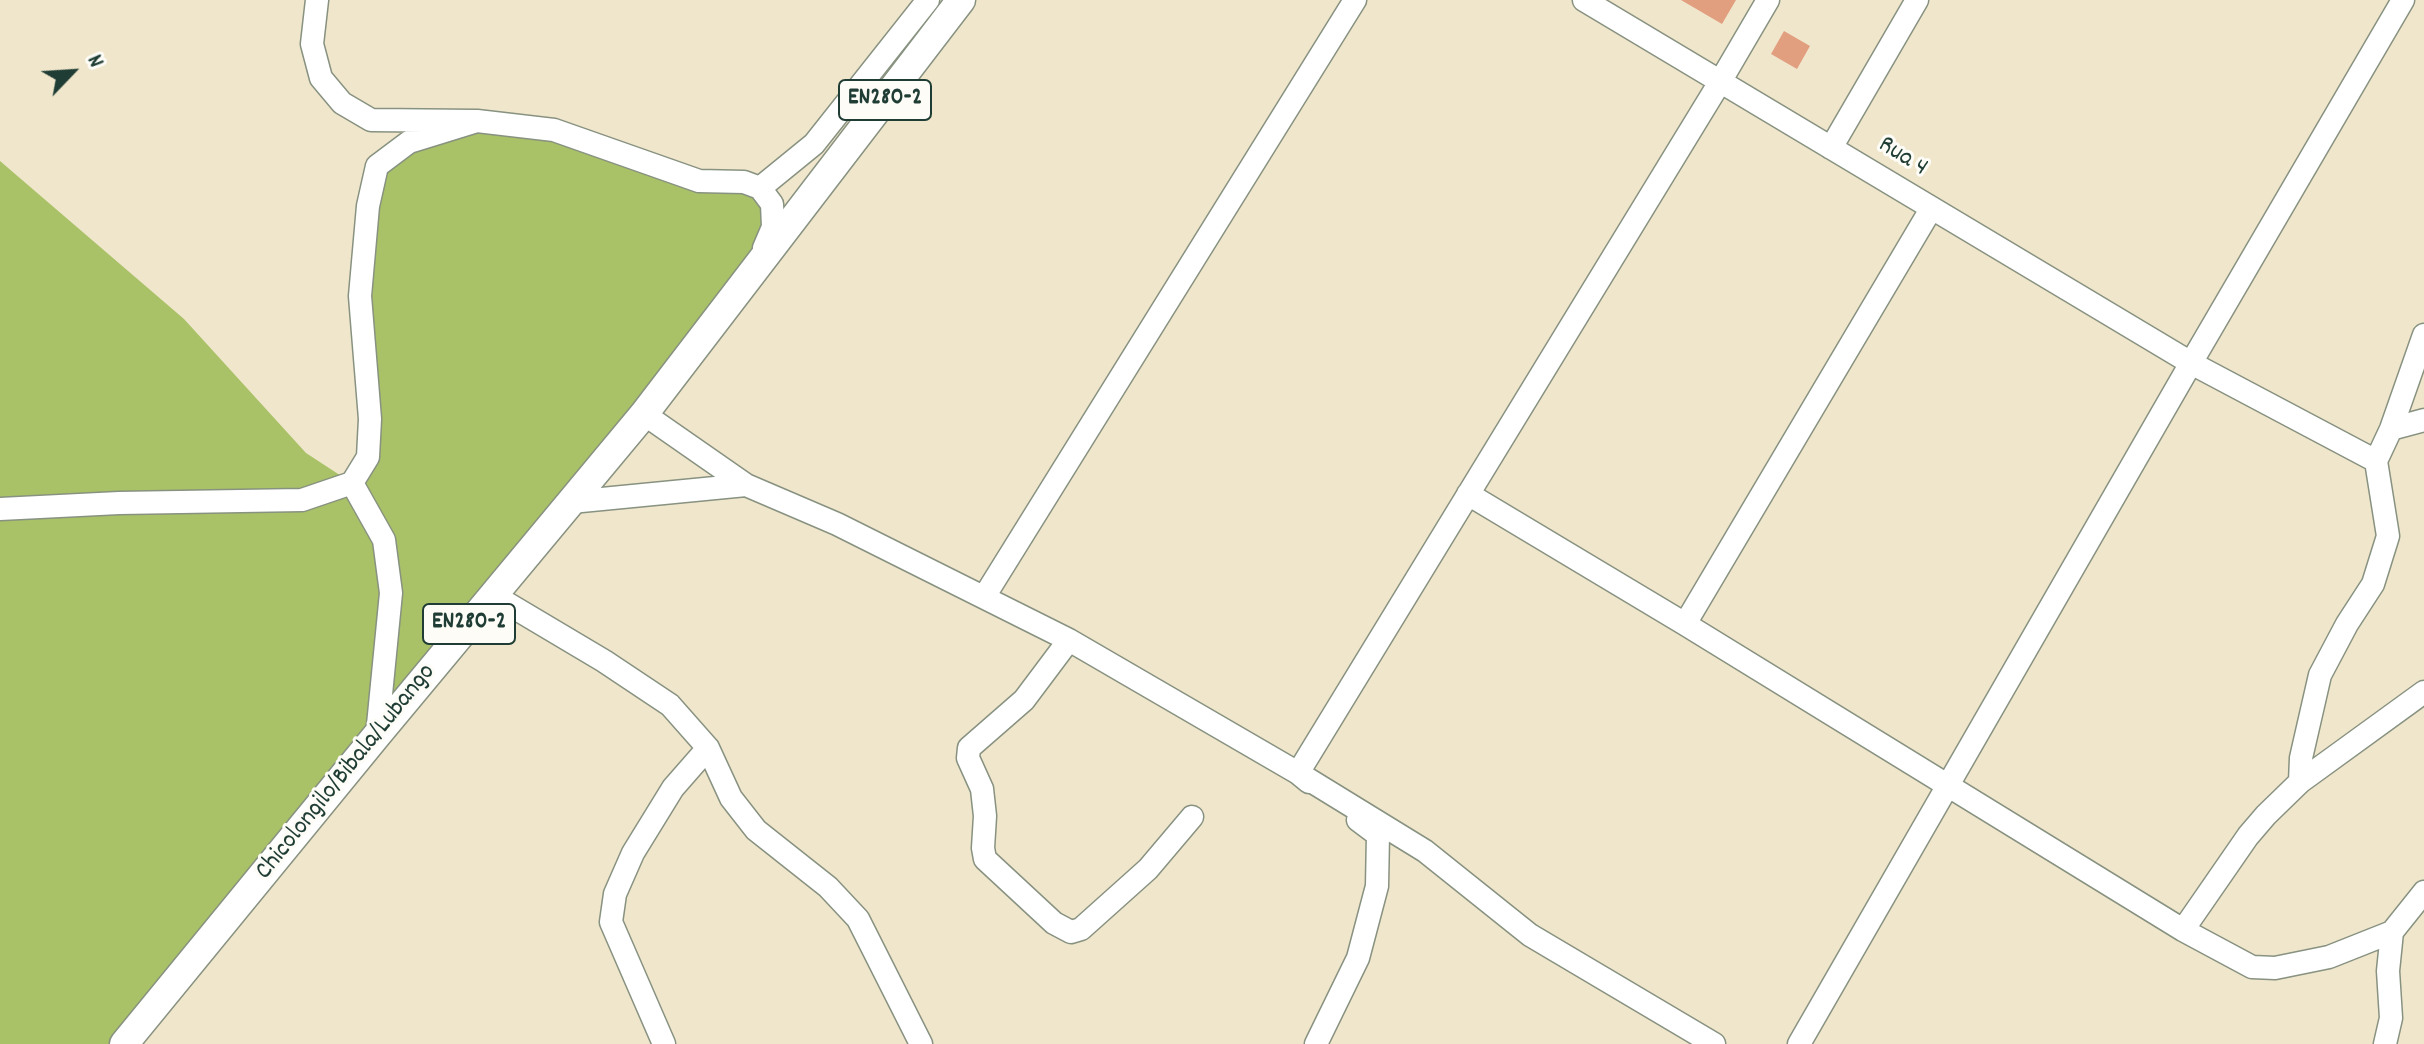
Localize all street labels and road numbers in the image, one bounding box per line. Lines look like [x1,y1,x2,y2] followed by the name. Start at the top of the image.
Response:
[839,80,931,120] road number: EN280-2
[1871,131,1933,185] street label: Rua 4
[423,604,515,644] road number: EN280-2
[250,659,444,887] street label: Chicolongilo/Bibala/Lubango

